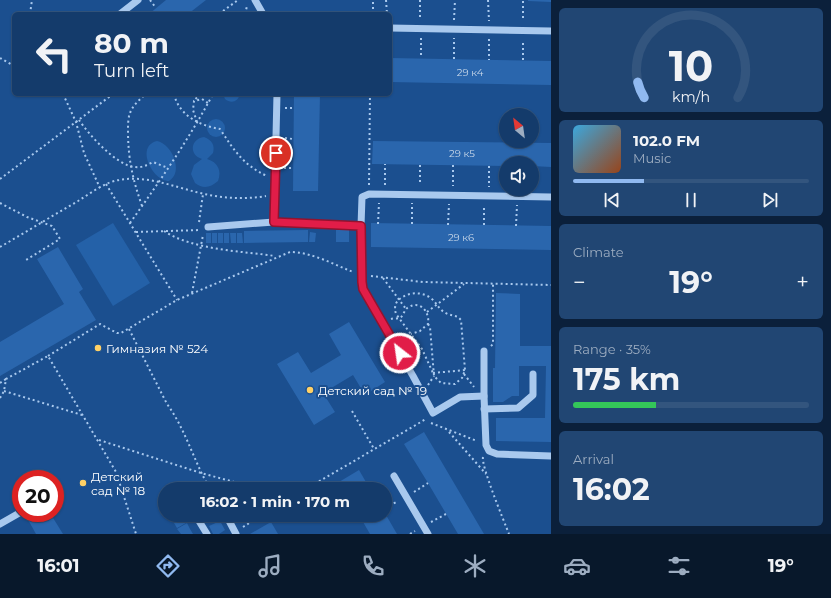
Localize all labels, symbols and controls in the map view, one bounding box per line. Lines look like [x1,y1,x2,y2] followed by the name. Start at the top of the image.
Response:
[94,26,169,60] text: 80 m
[28,28,80,80] icon: left
[669,41,713,91] text: 10
[94,60,169,82] text: Turn left
[457,66,484,79] house number: 29 к4
[672,88,710,106] text: km/h
[499,108,539,148] north arrow
[499,108,539,196] map controls
[633,131,700,150] text: 102.0 FM
[259,136,293,170] pin
[265,142,287,164] icon: arrive
[449,147,475,160] house number: 29 к5
[633,150,671,166] text: Music
[499,156,539,196] button: sound
[601,189,623,211] icon: previous
[680,189,702,211] icon: pause
[759,189,781,211] icon: next
[448,231,474,244] house number: 29 к6
[573,244,624,260] text: Climate
[669,264,713,301] text: 19°
[573,269,586,296] text: −
[796,269,809,296] text: +
[379,332,421,374] position arrow
[106,341,208,356] place label: Гимназия № 524
[573,341,651,357] text: Range · 35%
[93,343,103,353] marker: Гимназия № 524
[573,361,680,398] text: 175 km
[318,383,427,398] place label: Детский сад № 19
[305,385,315,395] marker: Детский сад № 19
[573,451,614,467] text: Arrival
[91,469,146,498] place label: Детский сад № 18
[12,470,64,522] speed limit sign: 20
[573,471,650,508] text: 16:02
[78,478,88,488] marker: Детский сад № 18
[200,492,350,511] text: 16:02 · 1 min · 170 m
[154,552,182,580] icon: directions
[256,552,284,580] icon: music
[359,552,387,580] icon: phone
[461,552,489,580] icon: climate
[563,552,591,580] icon: car
[665,552,693,580] icon: filters
[37,555,80,577] text: 16:01
[768,555,794,577] text: 19°

